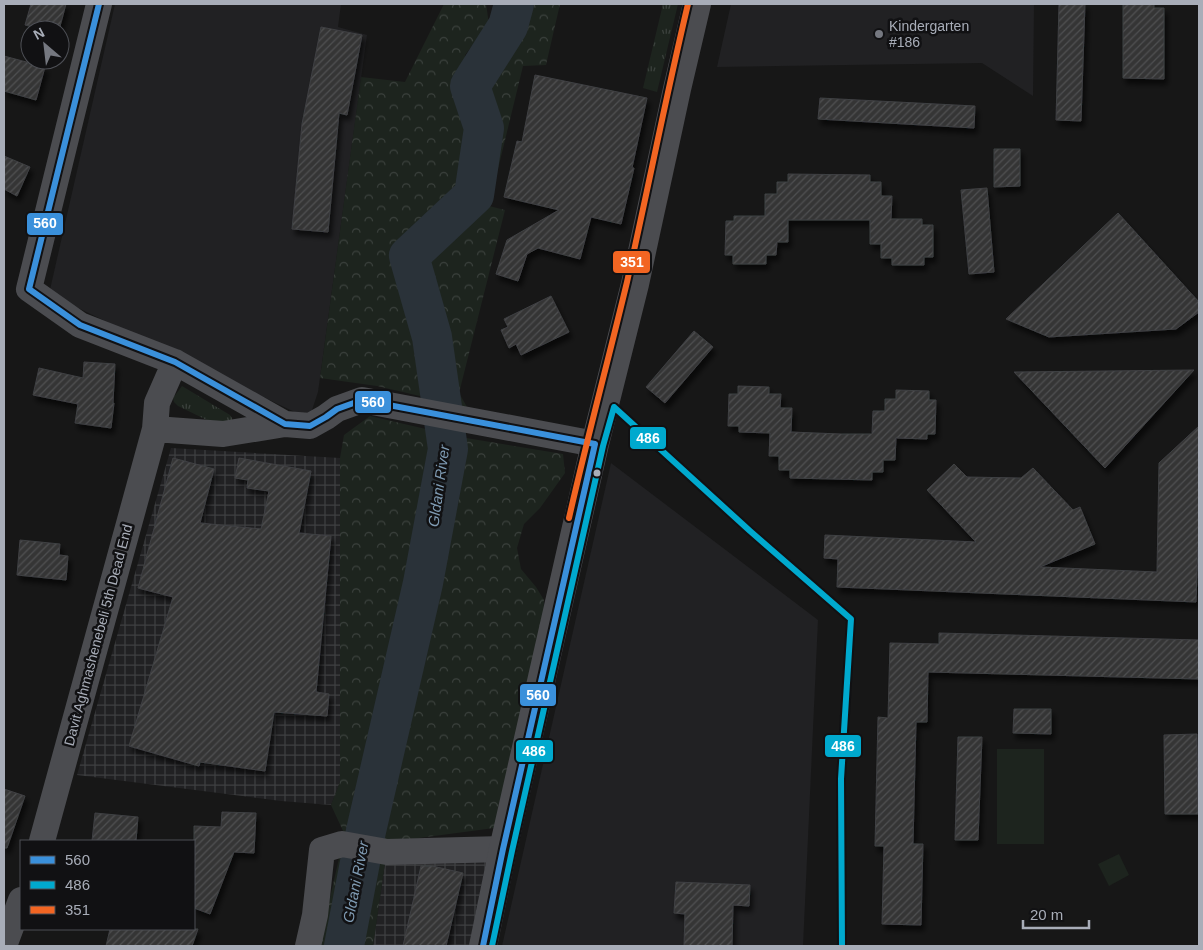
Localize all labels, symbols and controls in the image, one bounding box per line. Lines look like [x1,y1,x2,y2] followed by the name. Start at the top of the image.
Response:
[889,18,969,50] place label: Kindergarten #186
[20,20,70,70] north arrow
[31,24,47,43] text: N
[873,28,885,40] marker: Kindergarten #186
[26,212,64,236] line badge: 560
[33,215,57,231] text: 560
[612,250,651,274] line badge: 351
[620,254,644,270] text: 351
[354,390,392,414] line badge: 560
[361,394,385,410] text: 560
[629,426,667,450] line badge: 486
[636,430,660,446] text: 486
[424,443,453,528] water label: Gldani River
[592,468,602,478] unlabelled marker
[61,522,135,748] street label: Davit Aghmashenebeli 5th Dead End
[519,683,557,707] line badge: 560
[526,687,550,703] text: 560
[824,734,862,758] line badge: 486
[831,738,855,754] text: 486
[515,739,554,763] line badge: 486
[522,743,546,759] text: 486
[339,839,372,924] water label: Gldani River
[20,840,195,930] legend
[65,851,90,868] text: 560
[65,876,90,893] text: 486
[1023,898,1089,930] scale bar
[65,901,90,918] text: 351
[1030,906,1063,923] text: 20 m

